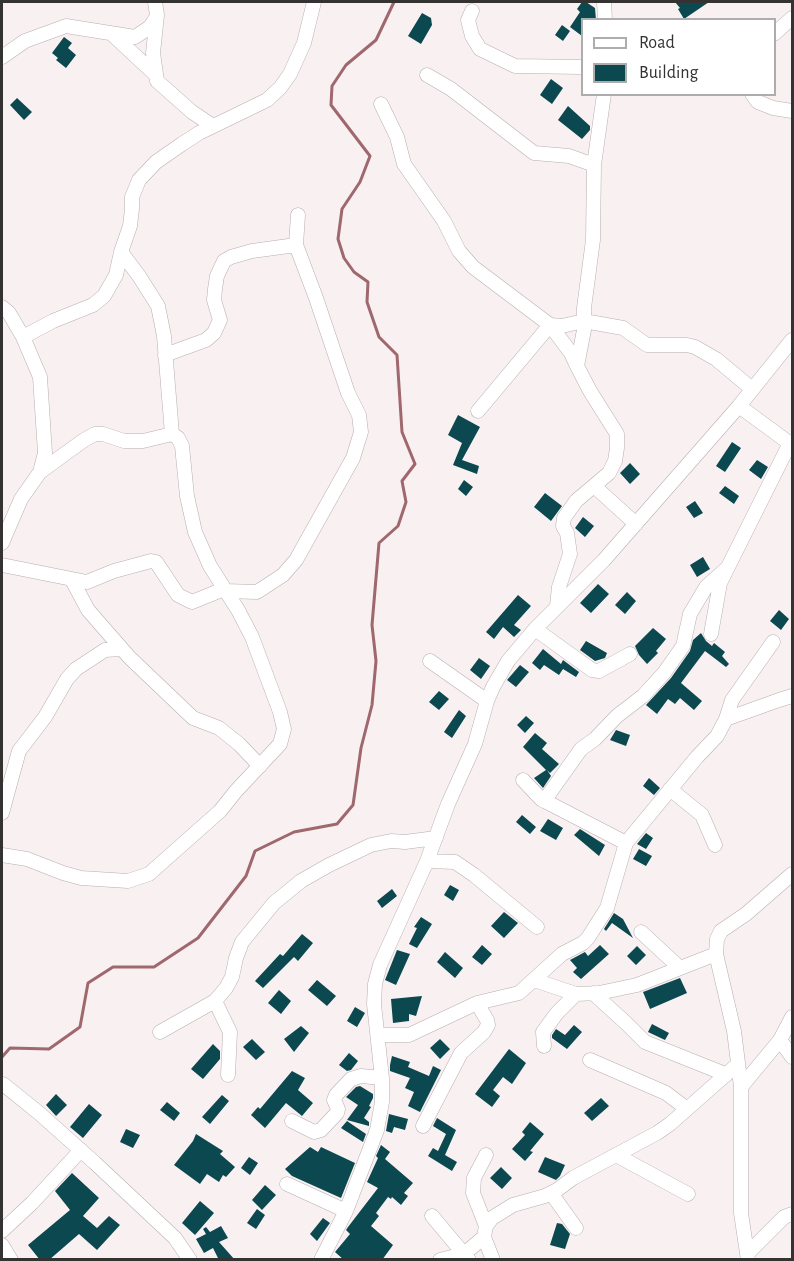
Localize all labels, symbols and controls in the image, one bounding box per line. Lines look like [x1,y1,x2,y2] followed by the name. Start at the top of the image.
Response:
[581,18,776,96] legend
[639,34,675,52] text: Road
[639,64,698,82] text: Building

